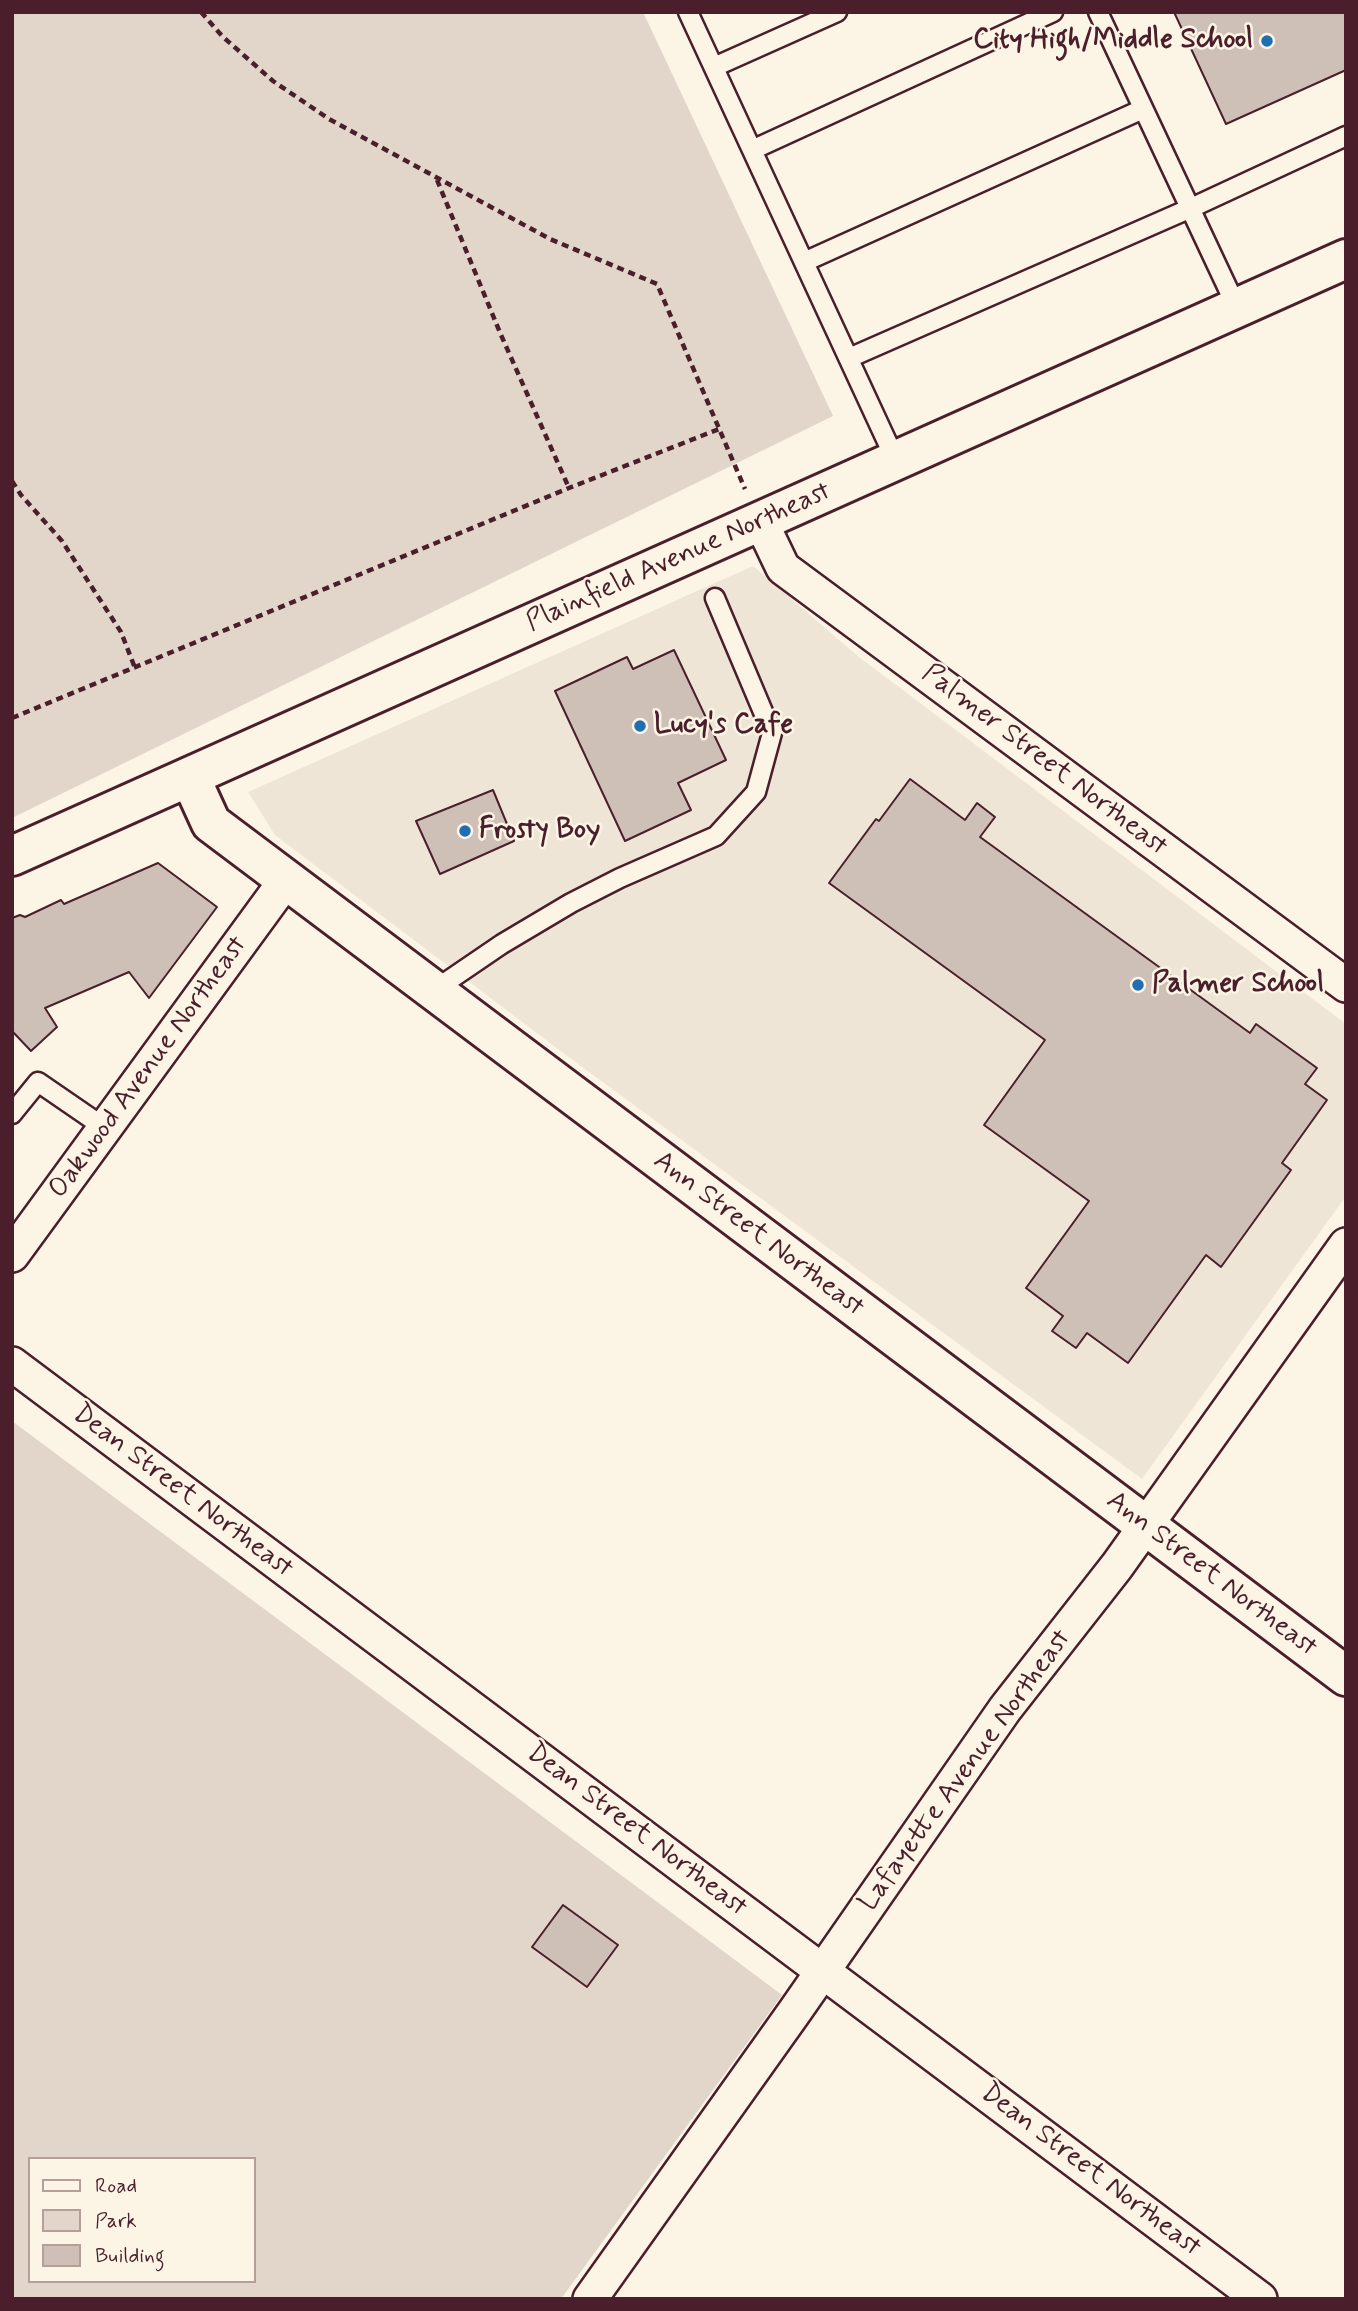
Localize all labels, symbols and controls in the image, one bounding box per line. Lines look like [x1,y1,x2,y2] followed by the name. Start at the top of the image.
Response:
[973,24,1253,58] place label: City High/Middle School
[1259,33,1275,49] marker: City High/Middle School
[522,476,836,640] street label: Plainfield Avenue Northeast
[915,658,1173,864] street label: Palmer Street Northeast
[654,709,793,743] place label: Lucy's Cafe
[632,718,648,734] marker: Lucy's Cafe
[479,814,600,848] place label: Frosty Boy
[457,823,473,839] marker: Frosty Boy
[42,930,256,1206] street label: Oakwood Avenue Northeast
[1152,968,1324,1002] place label: Palmer School
[1130,977,1146,993] marker: Palmer School
[646,1145,870,1325] street label: Ann Street Northeast
[65,1398,299,1586] street label: Dean Street Northeast
[1099,1485,1323,1665] street label: Ann Street Northeast
[853,1624,1079,1918] street label: Lafayette Avenue Northeast
[519,1737,753,1925] street label: Dean Street Northeast
[973,2077,1207,2265] street label: Dean Street Northeast
[28,2157,256,2283] legend
[95,2172,137,2200] text: Road
[95,2207,137,2235] text: Park
[95,2242,165,2270] text: Building

